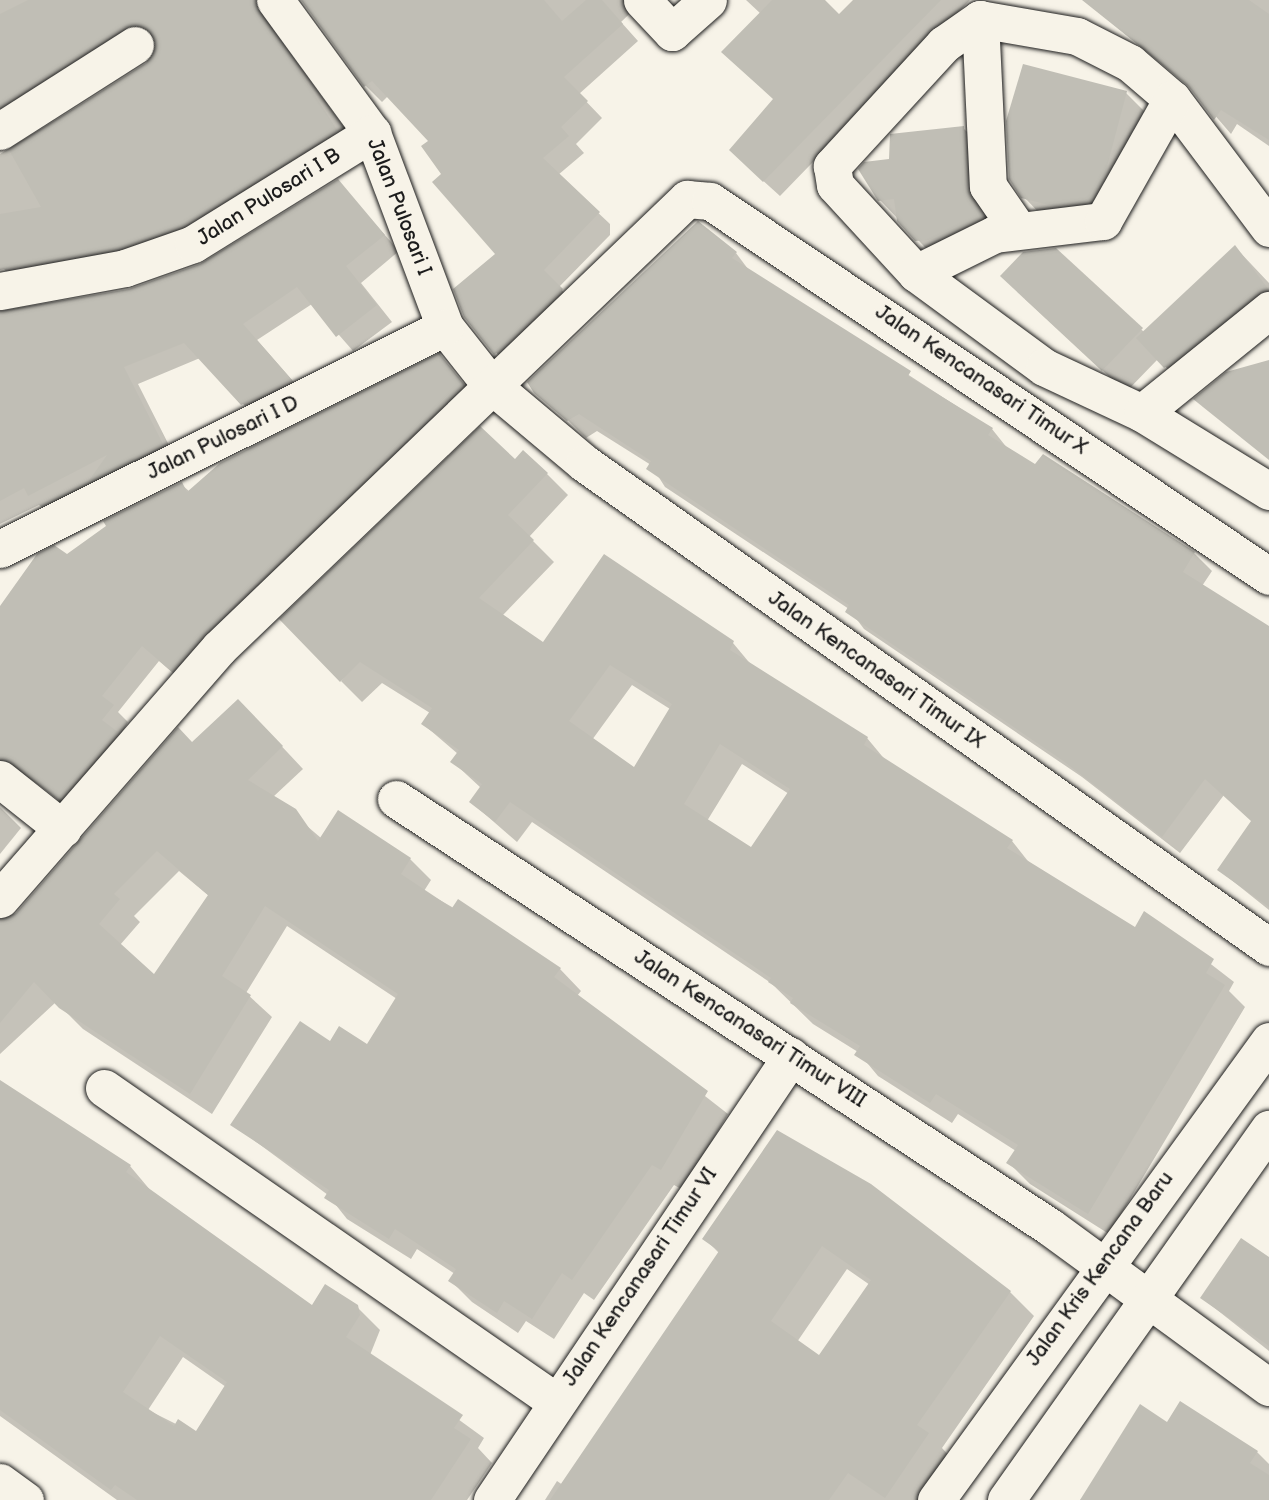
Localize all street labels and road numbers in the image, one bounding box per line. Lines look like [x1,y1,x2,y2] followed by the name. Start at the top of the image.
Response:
[361,135,437,279] street label: Jalan Pulosari I
[192,143,346,251] street label: Jalan Pulosari I B
[869,299,1093,461] street label: Jalan Kencanasari Timur X
[143,390,303,486] street label: Jalan Pulosari I D
[763,586,989,754] street label: Jalan Kencanasari Timur IX
[629,944,871,1114] street label: Jalan Kencanasari Timur VIII
[557,1162,723,1392] street label: Jalan Kencanasari Timur VI
[1021,1167,1179,1371] street label: Jalan Kris Kencana Baru

